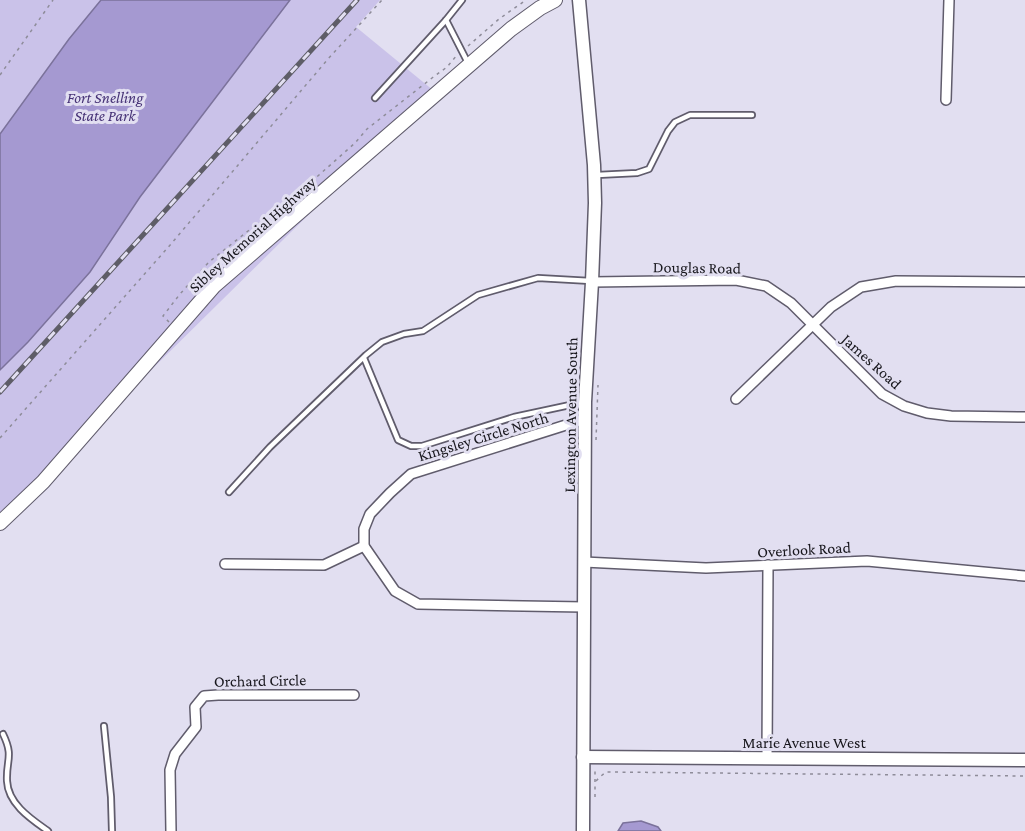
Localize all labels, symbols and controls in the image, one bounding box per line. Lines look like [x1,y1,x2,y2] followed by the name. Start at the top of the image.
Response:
[67,89,144,124] park label: Fort Snelling State Park
[186,173,320,296] street label: Sibley Memorial Highway
[653,258,742,278] street label: Douglas Road
[836,329,905,393] street label: James Road
[561,337,581,493] street label: Lexington Avenue South
[416,408,551,465] street label: Kingsley Circle North
[757,539,852,560] street label: Overlook Road
[214,671,306,690] street label: Orchard Circle
[742,734,866,751] street label: Marie Avenue West

